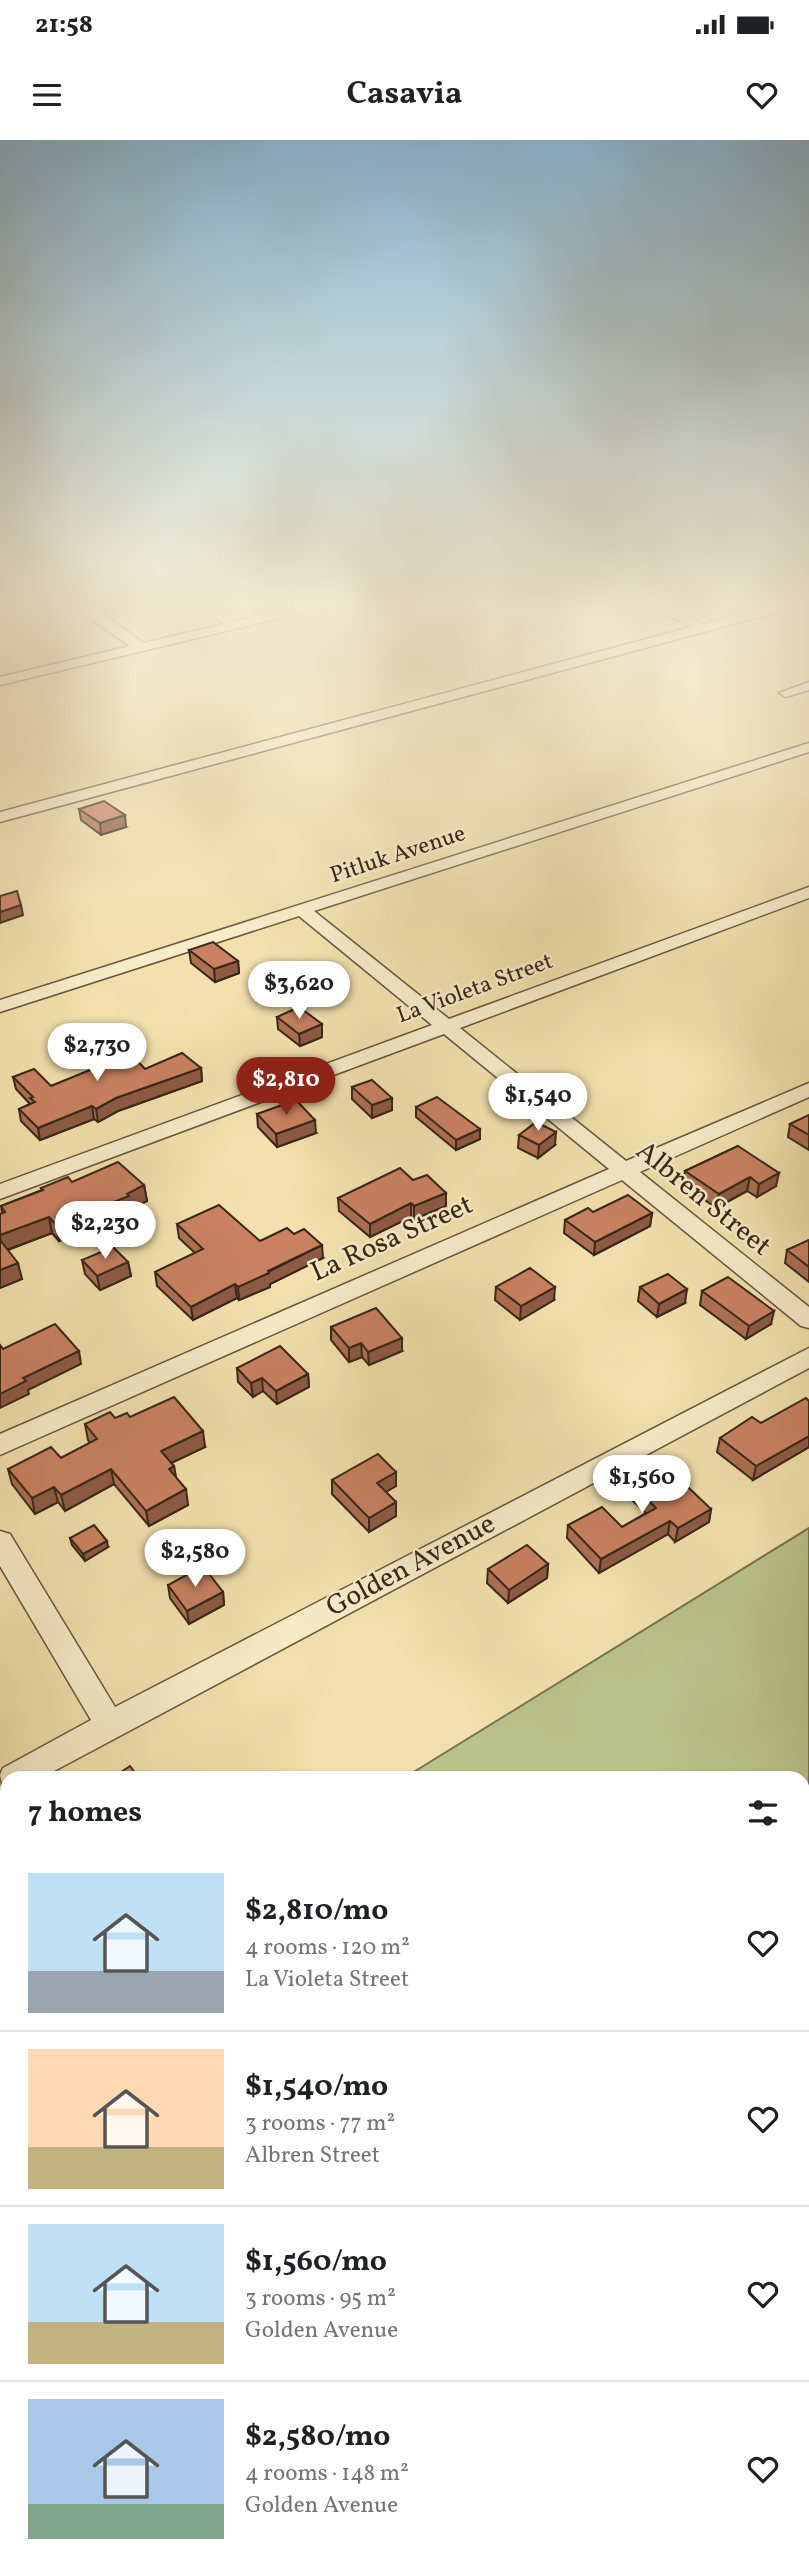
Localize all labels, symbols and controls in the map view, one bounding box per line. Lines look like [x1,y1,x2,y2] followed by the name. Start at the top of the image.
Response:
[35,7,93,43] text: 21:58
[347,73,462,117] text: Casavia
[28,76,66,114] icon: menu
[743,76,781,114] icon: heart
[326,818,470,892] street label: Pitluk Avenue
[392,946,558,1032] street label: La Violeta Street
[242,962,356,1021] pin: $3,620
[264,968,334,1000] text: $3,620
[40,1024,154,1083] pin: $2,730
[64,1030,130,1062] text: $2,730
[229,1058,343,1117] pin: $2,810
[252,1064,320,1096] text: $2,810
[481,1074,595,1133] pin: $1,540
[504,1080,572,1112] text: $1,540
[627,1132,779,1266] street label: Albren Street
[305,1186,479,1292] street label: La Rosa Street
[48,1202,162,1261] pin: $2,230
[71,1208,139,1240] text: $2,230
[585,1456,699,1515] pin: $1,560
[609,1462,675,1494] text: $1,560
[320,1505,502,1627] street label: Golden Avenue
[138,1530,252,1589] pin: $2,580
[161,1536,230,1568] text: $2,580
[28,1792,142,1834] text: 7 homes
[744,1794,782,1832] icon: filters
[245,1890,388,1932] text: $2,810/mo
[84,1901,168,1985] icon: home
[744,1924,782,1962] icon: heart
[245,1932,410,1964] text: 4 rooms · 120 m²
[245,1964,409,1996] text: La Violeta Street
[245,2066,388,2108] text: $1,540/mo
[84,2077,168,2161] icon: home
[744,2100,782,2138] icon: heart
[245,2108,395,2140] text: 3 rooms · 77 m²
[245,2140,380,2172] text: Albren Street
[245,2241,387,2283] text: $1,560/mo
[84,2252,168,2336] icon: home
[744,2275,782,2313] icon: heart
[245,2283,396,2315] text: 3 rooms · 95 m²
[245,2315,398,2347] text: Golden Avenue
[245,2416,390,2458] text: $2,580/mo
[84,2427,168,2511] icon: home
[744,2450,782,2488] icon: heart
[245,2458,409,2490] text: 4 rooms · 148 m²
[245,2490,398,2522] text: Golden Avenue

